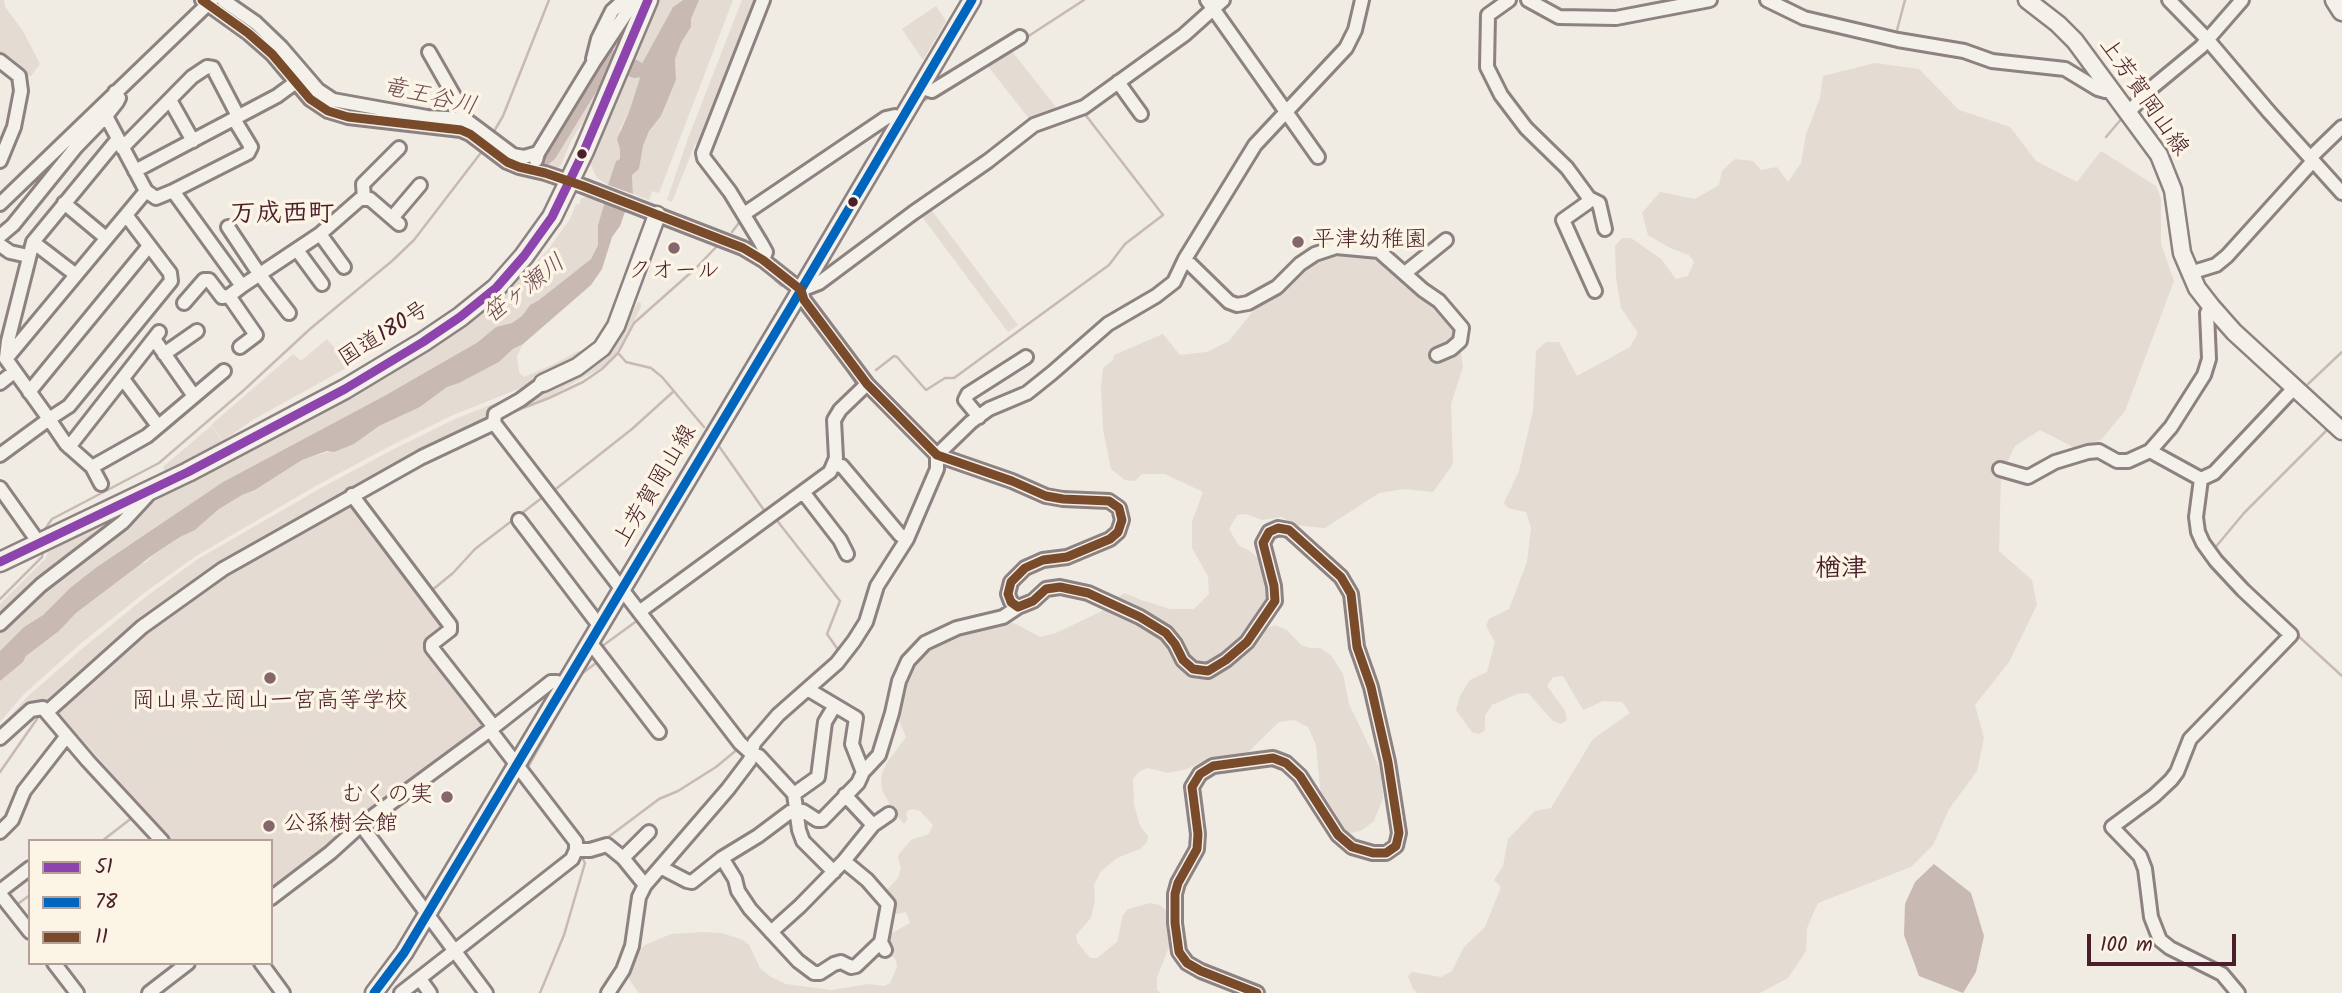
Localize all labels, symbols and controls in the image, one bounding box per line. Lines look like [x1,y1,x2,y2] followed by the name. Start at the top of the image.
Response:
[2091,34,2193,162] street label: 上芳賀岡山線
[379,74,479,124] water label: 竜王谷川
[575,147,589,161] unlabelled marker
[846,195,860,209] unlabelled marker
[230,201,334,233] district label: 万成西町
[1312,228,1427,256] place label: 平津幼稚園
[1290,234,1306,250] marker: 平津幼稚園
[666,240,682,256] marker: クオール
[479,250,573,332] water label: 笹ヶ瀬川
[628,259,720,287] place label: クオール
[335,297,435,375] street label: 国道180号
[610,421,704,553] street label: 上芳賀岡山線
[1815,556,1867,588] district label: 楢津
[262,670,278,686] marker: 岡山県立岡山一宮高等学校
[132,689,408,717] place label: 岡山県立岡山一宮高等学校
[341,783,433,811] place label: むくの実
[439,789,455,805] marker: むくの実
[283,812,398,840] place label: 公孫樹会館
[261,818,277,834] marker: 公孫樹会館
[28,839,273,965] legend
[95,851,113,884] text: 51
[95,886,117,919] text: 78
[2090,920,2239,964] scale bar
[95,921,108,954] text: 11
[2100,929,2153,962] text: 100 m

